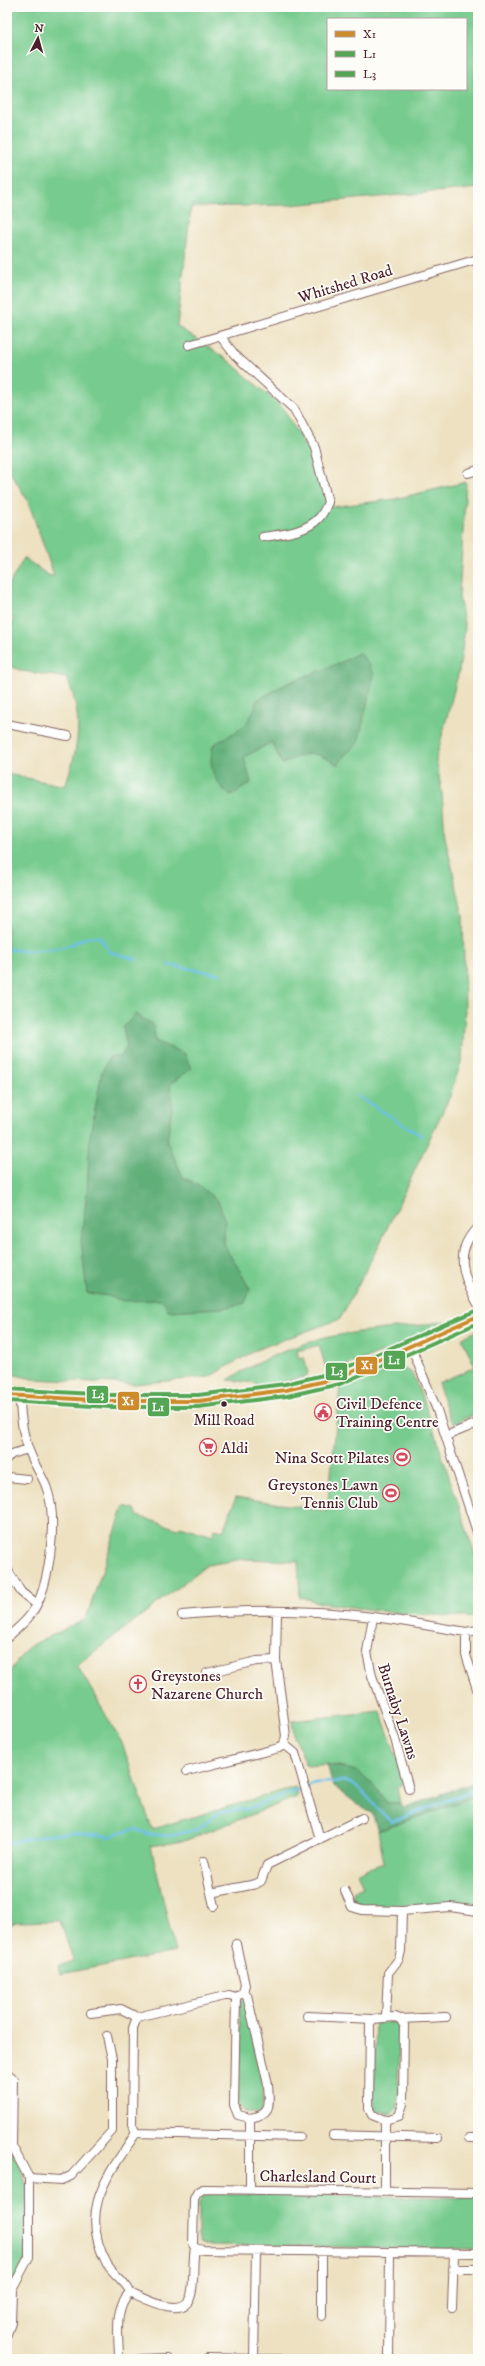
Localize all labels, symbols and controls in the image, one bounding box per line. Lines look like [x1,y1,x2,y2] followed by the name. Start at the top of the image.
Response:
[18,18,58,58] north arrow
[327,18,467,90] legend
[34,22,44,36] text: N
[363,27,376,42] text: X1
[363,47,376,62] text: L1
[363,67,376,82] text: L3
[295,260,395,308] street label: Whitshed Road
[383,1350,406,1370] line badge: L1
[388,1354,400,1368] text: L1
[355,1356,378,1375] line badge: X1
[361,1359,373,1373] text: X1
[325,1362,348,1381] line badge: L3
[331,1365,343,1379] text: L3
[86,1385,109,1404] line badge: L3
[92,1388,104,1402] text: L3
[117,1391,140,1411] line badge: X1
[336,1394,439,1432] place label: Civil Defence Training Centre
[122,1395,134,1409] text: X1
[147,1397,170,1417] line badge: L1
[219,1399,229,1409] marker: Mill Road
[152,1401,164,1415] text: L1
[313,1402,333,1422] public building icon: Civil Defence Training Centre
[194,1411,255,1430] place label: Mill Road
[198,1437,218,1457] supermarket icon: Aldi
[221,1438,248,1458] place label: Aldi
[392,1447,412,1467] sports icon: Nina Scott Pilates
[275,1448,389,1468] place label: Nina Scott Pilates
[268,1475,379,1513] place label: Greystones Lawn Tennis Club
[381,1483,401,1503] sports icon: Greystones Lawn Tennis Club
[373,1661,423,1762] street label: Burnaby Lawns
[151,1666,264,1704] place label: Greystones Nazarene Church
[128,1674,148,1694] church icon: Greystones Nazarene Church
[259,2166,377,2188] street label: Charlesland Court

